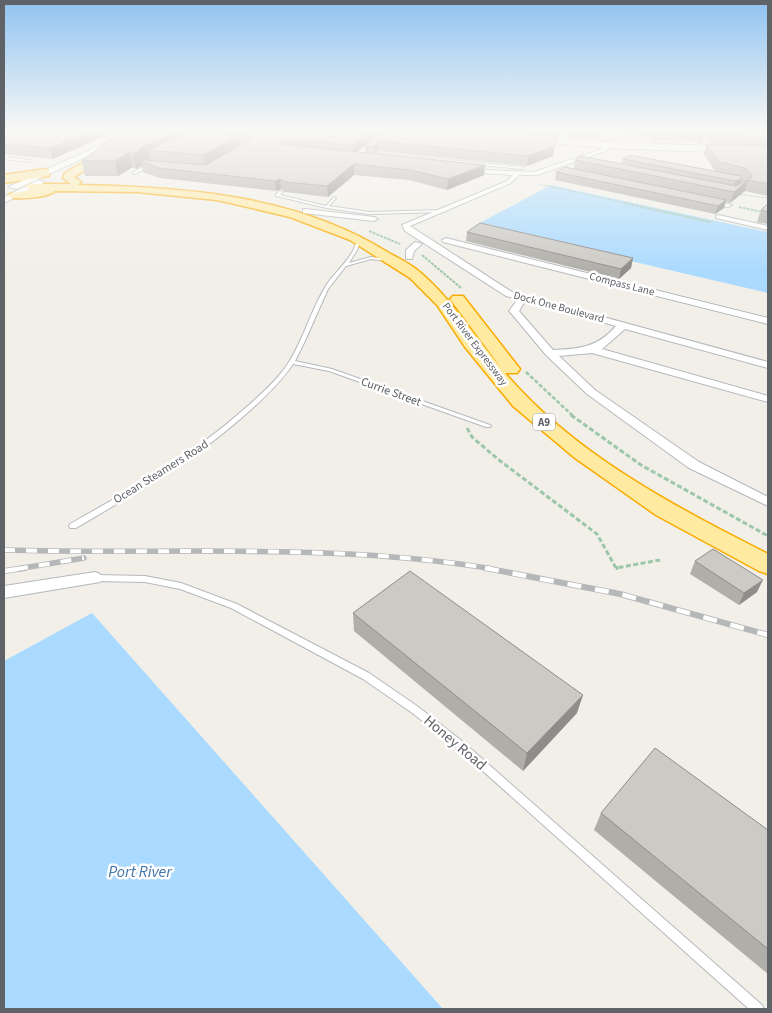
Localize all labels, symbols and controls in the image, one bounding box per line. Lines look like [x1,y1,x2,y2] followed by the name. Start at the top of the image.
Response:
[588,269,657,299] street label: Compass Lane
[512,288,606,326] street label: Dock One Boulevard
[439,299,511,389] street label: Port River Expressway
[359,373,423,411] street label: Currie Street
[533,414,555,431] road number: A9
[110,436,212,508] street label: Ocean Steamers Road
[419,711,491,775] street label: Honey Road
[108,861,173,883] water label: Port River

